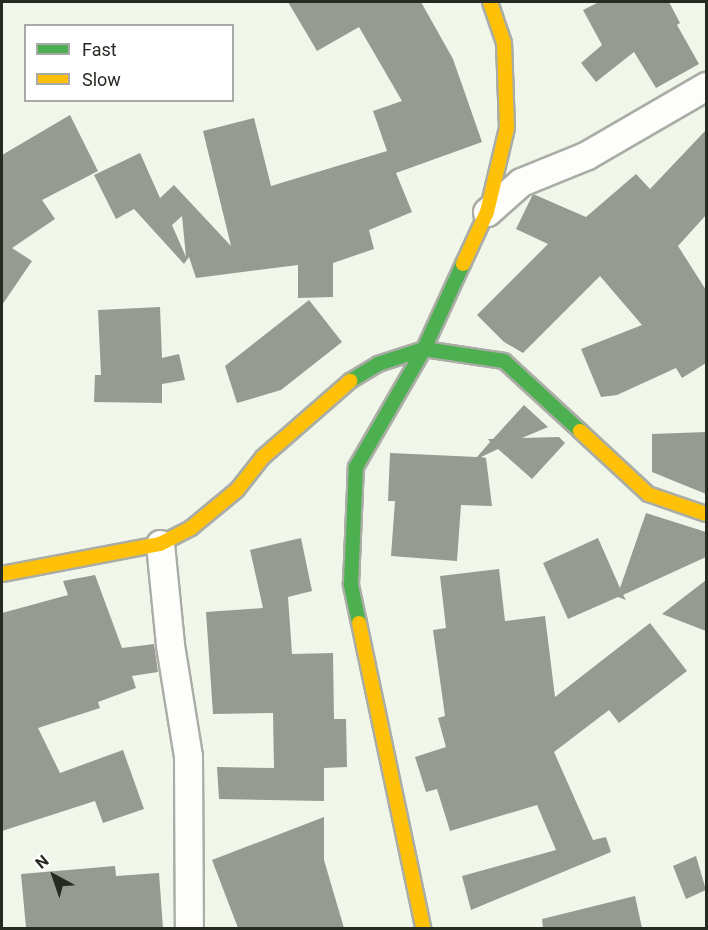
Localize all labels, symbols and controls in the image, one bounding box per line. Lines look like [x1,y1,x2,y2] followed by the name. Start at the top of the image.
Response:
[24,24,234,102] legend
[82,39,117,60] text: Fast
[82,69,121,90] text: Slow
[24,846,84,906] north arrow
[32,851,53,873] text: N

